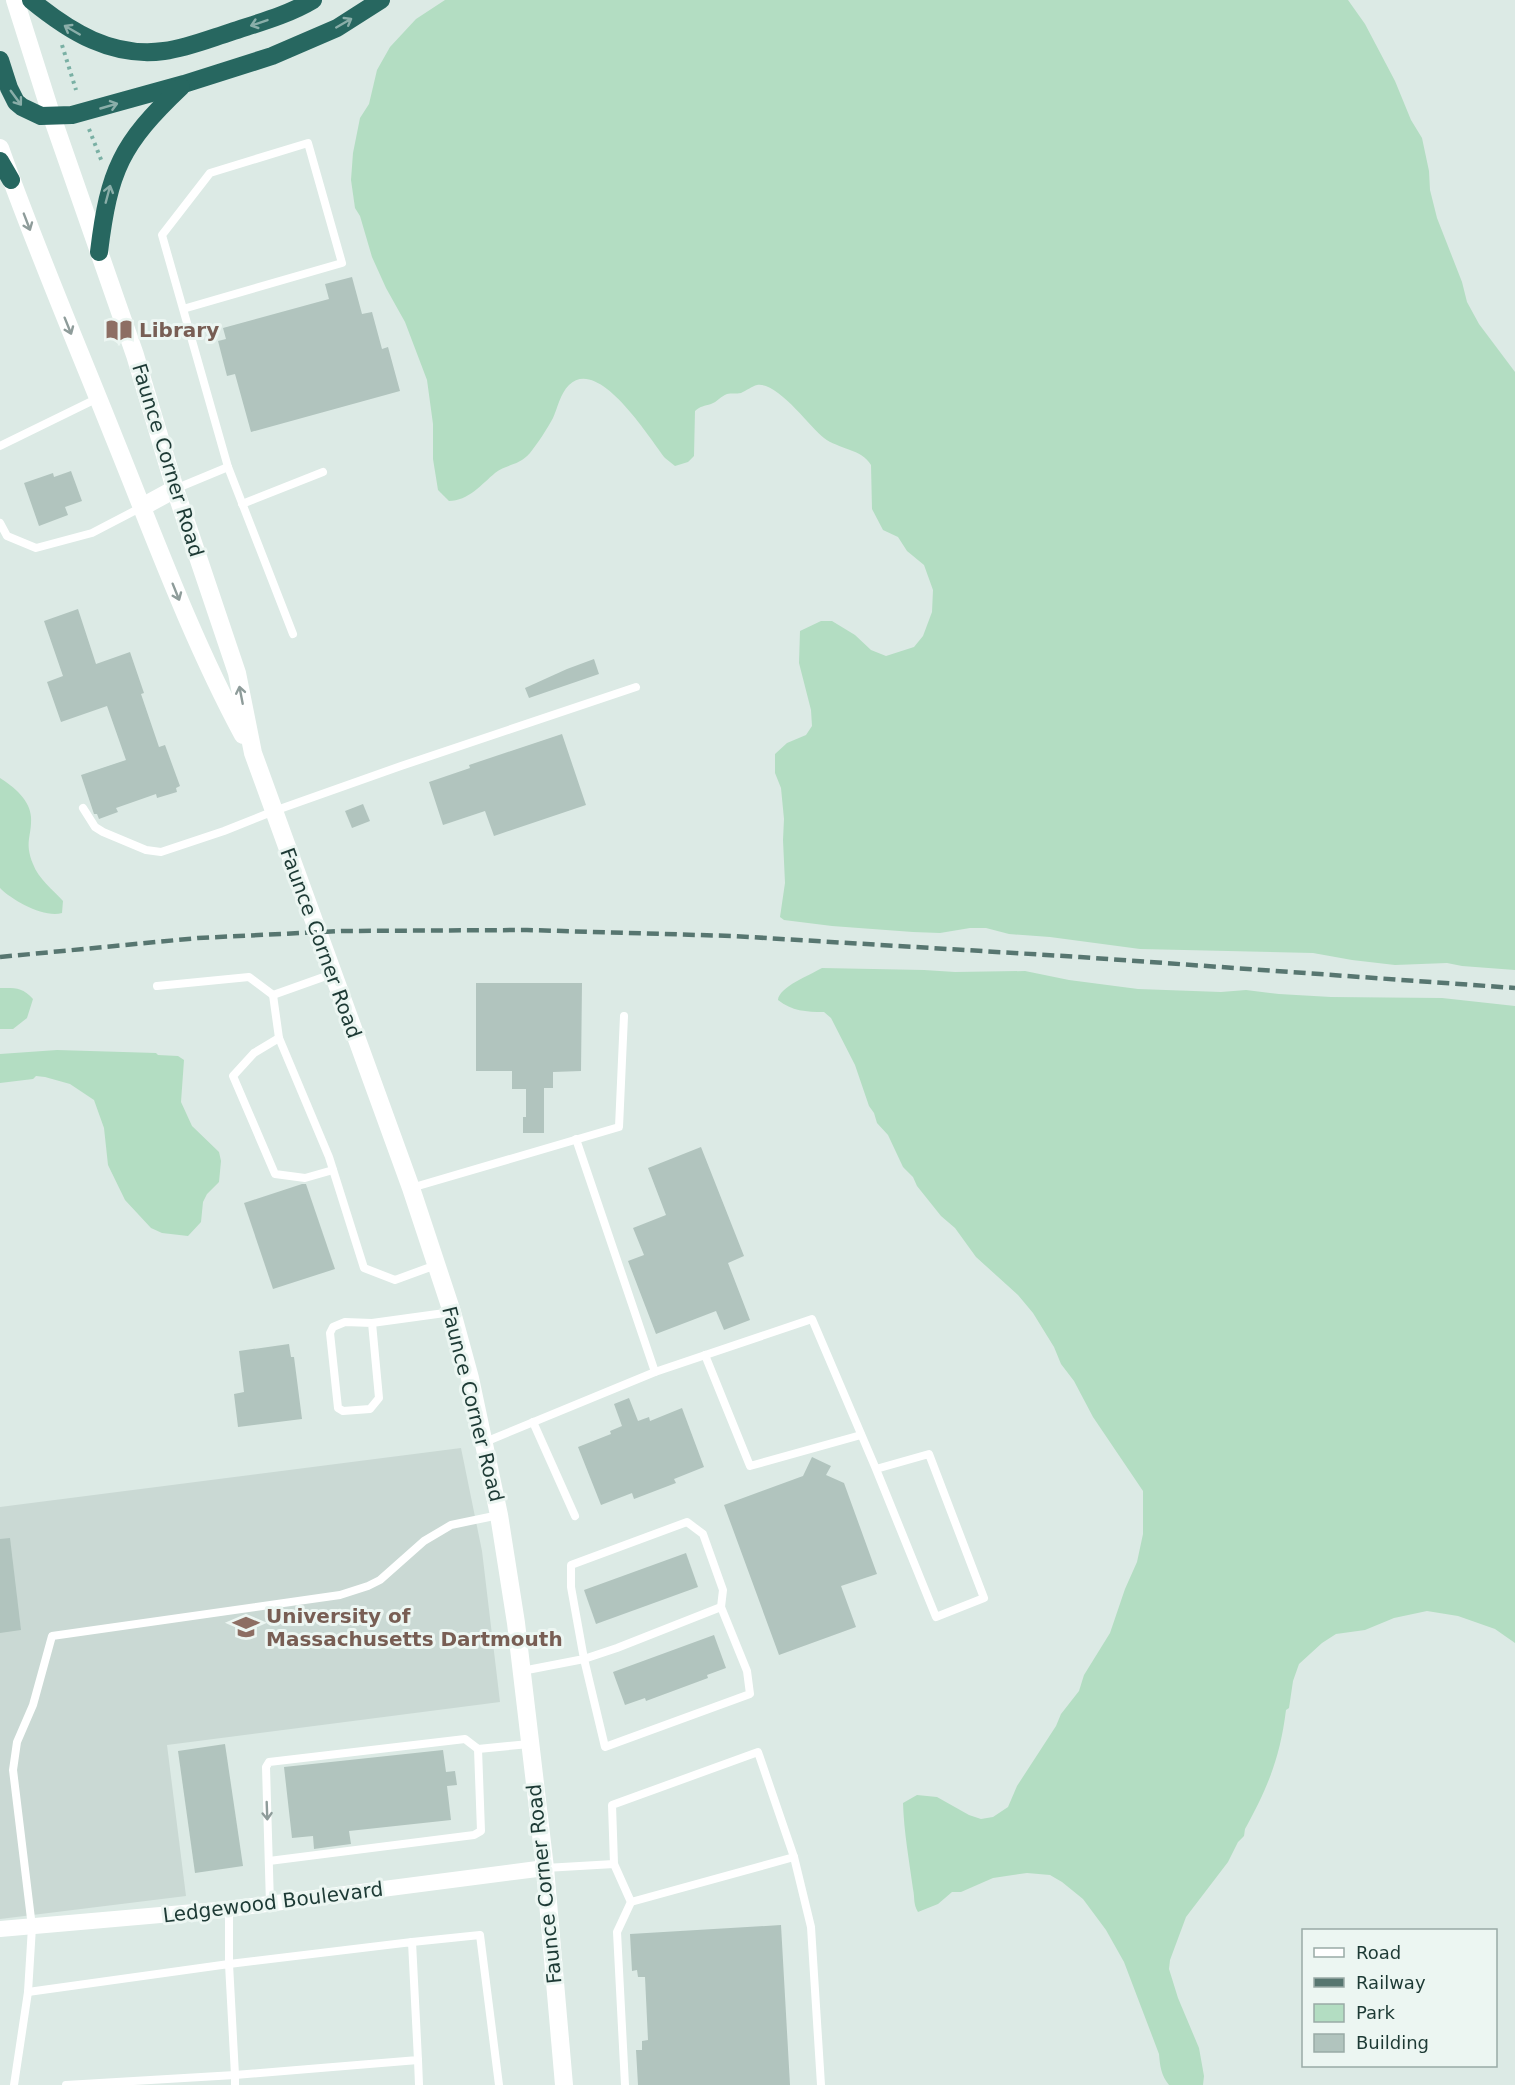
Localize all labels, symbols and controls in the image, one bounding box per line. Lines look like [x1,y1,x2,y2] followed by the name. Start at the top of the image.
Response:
[335,17,352,29] one-way arrow
[250,18,269,29] one-way arrow
[64,24,81,36] one-way arrow
[10,90,22,106] one-way arrow
[99,100,118,111] one-way arrow
[103,185,115,204] one-way arrow
[22,213,33,231] one-way arrow
[104,315,134,345] library icon: Library
[63,317,74,335] one-way arrow
[139,318,219,342] place label: Library
[127,360,209,560] street label: Faunce Corner Road
[171,582,182,601] one-way arrow
[235,686,246,706] one-way arrow
[275,845,367,1041] street label: Faunce Corner Road
[437,1304,509,1504] street label: Faunce Corner Road
[266,1604,563,1651] place label: University of Massachusetts Dartmouth
[231,1612,261,1642] school or university icon: University of Massachusetts Dartmouth
[522,1783,566,1985] street label: Faunce Corner Road
[262,1800,273,1820] one-way arrow
[161,1877,385,1927] street label: Ledgewood Boulevard
[1302,1929,1497,2067] legend
[1356,1942,1401,1963] text: Road
[1356,1972,1426,1993] text: Railway
[1356,2002,1395,2023] text: Park
[1356,2032,1429,2053] text: Building

